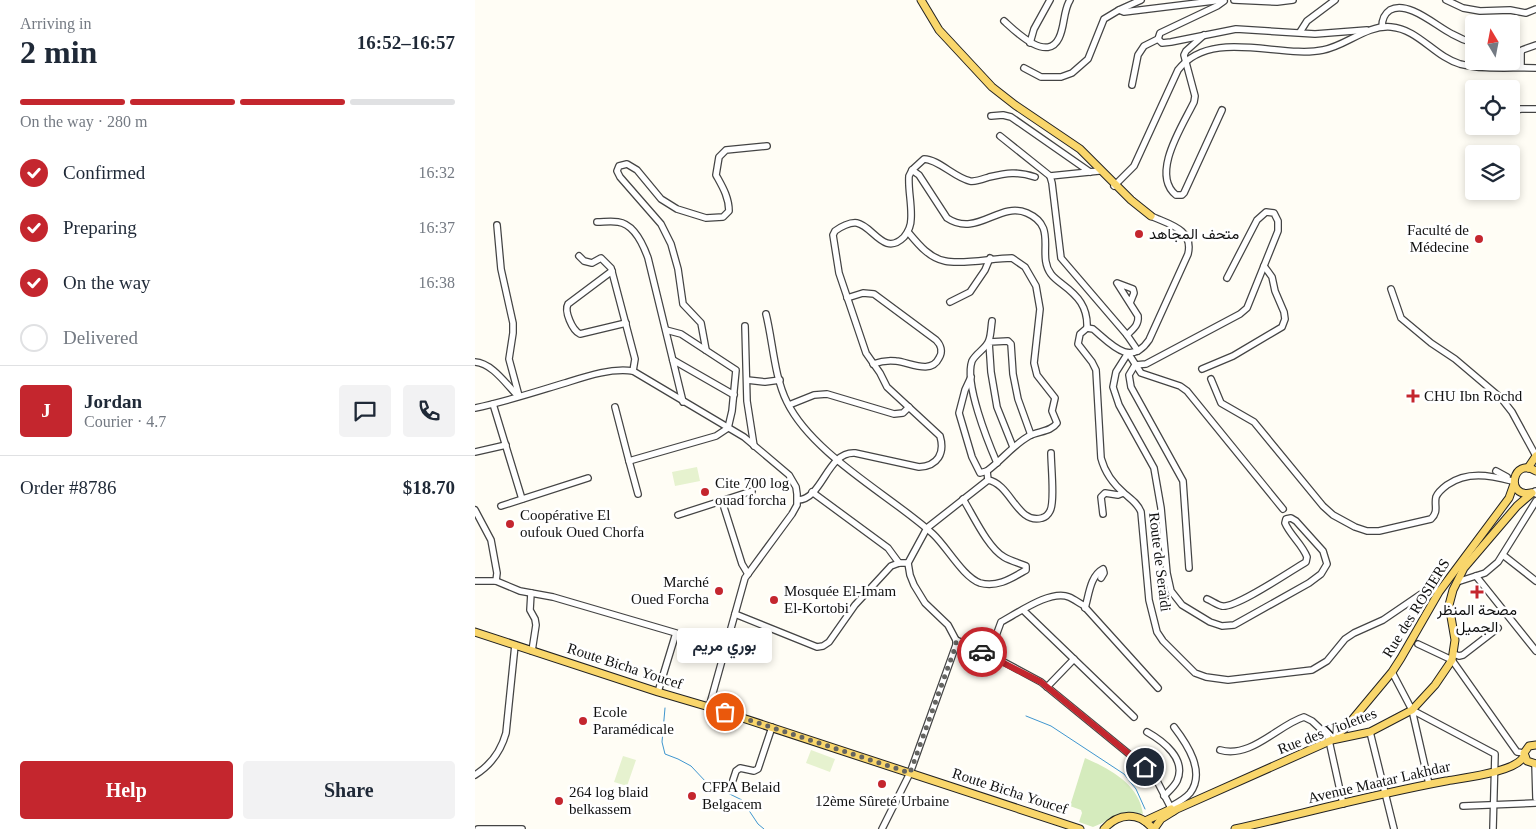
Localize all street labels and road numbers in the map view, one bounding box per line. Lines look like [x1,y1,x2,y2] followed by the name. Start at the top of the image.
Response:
[1146,511,1174,613] street label: Route de Seraïdi
[1379,556,1453,660] street label: Rue des ROSIERS
[565,640,685,692] street label: Route Bicha Youcef
[1275,705,1379,757] street label: Rue des Violettes
[1306,758,1452,806] street label: Avenue Maatar Lakhdar
[950,765,1070,817] street label: Route Bicha Youcef

